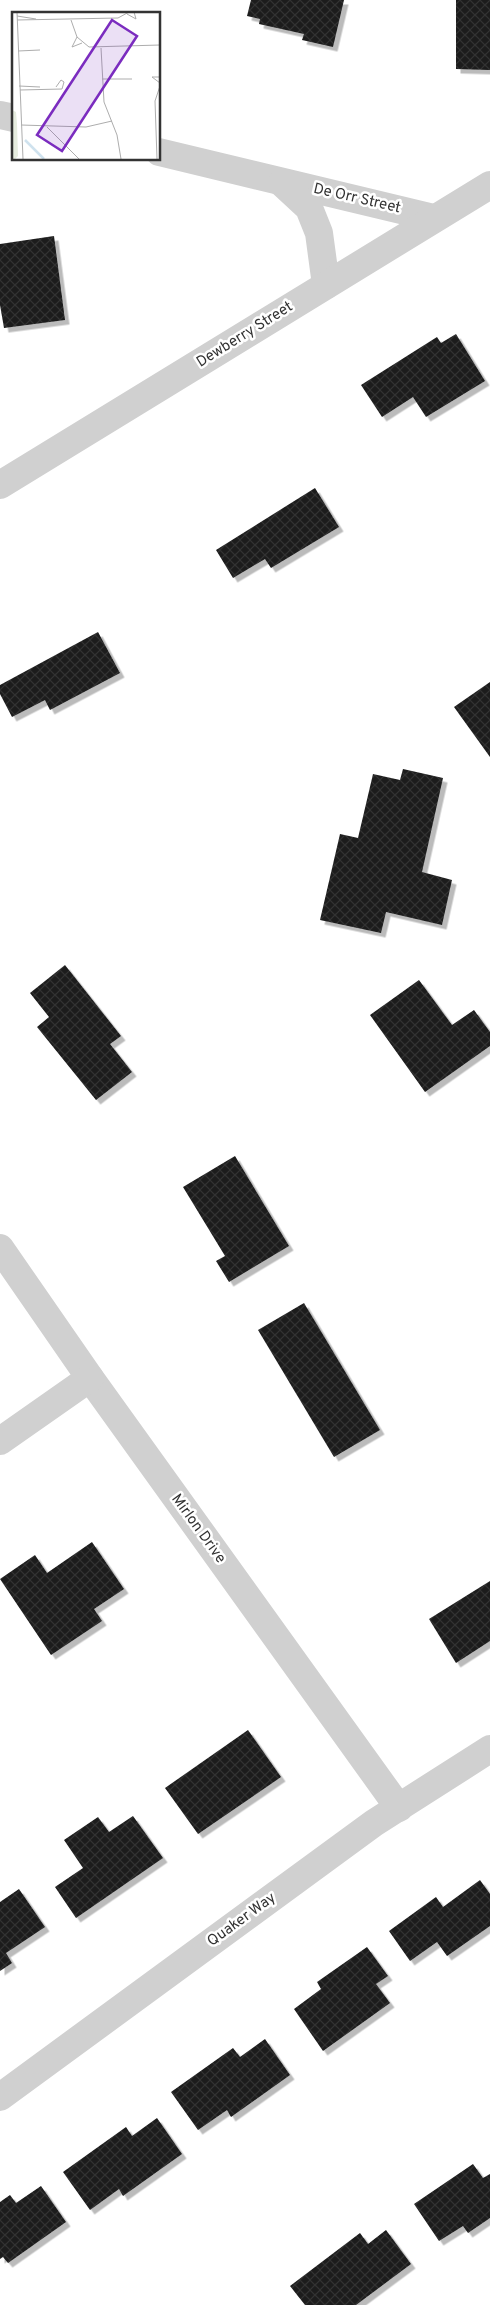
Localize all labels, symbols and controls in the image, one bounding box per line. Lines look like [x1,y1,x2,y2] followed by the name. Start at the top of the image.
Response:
[12,12,160,160] inset map
[311,180,403,218] street label: De Orr Street
[193,298,297,372] street label: Dewberry Street
[166,1491,230,1567] street label: Mirlon Drive
[204,1889,280,1951] street label: Quaker Way

